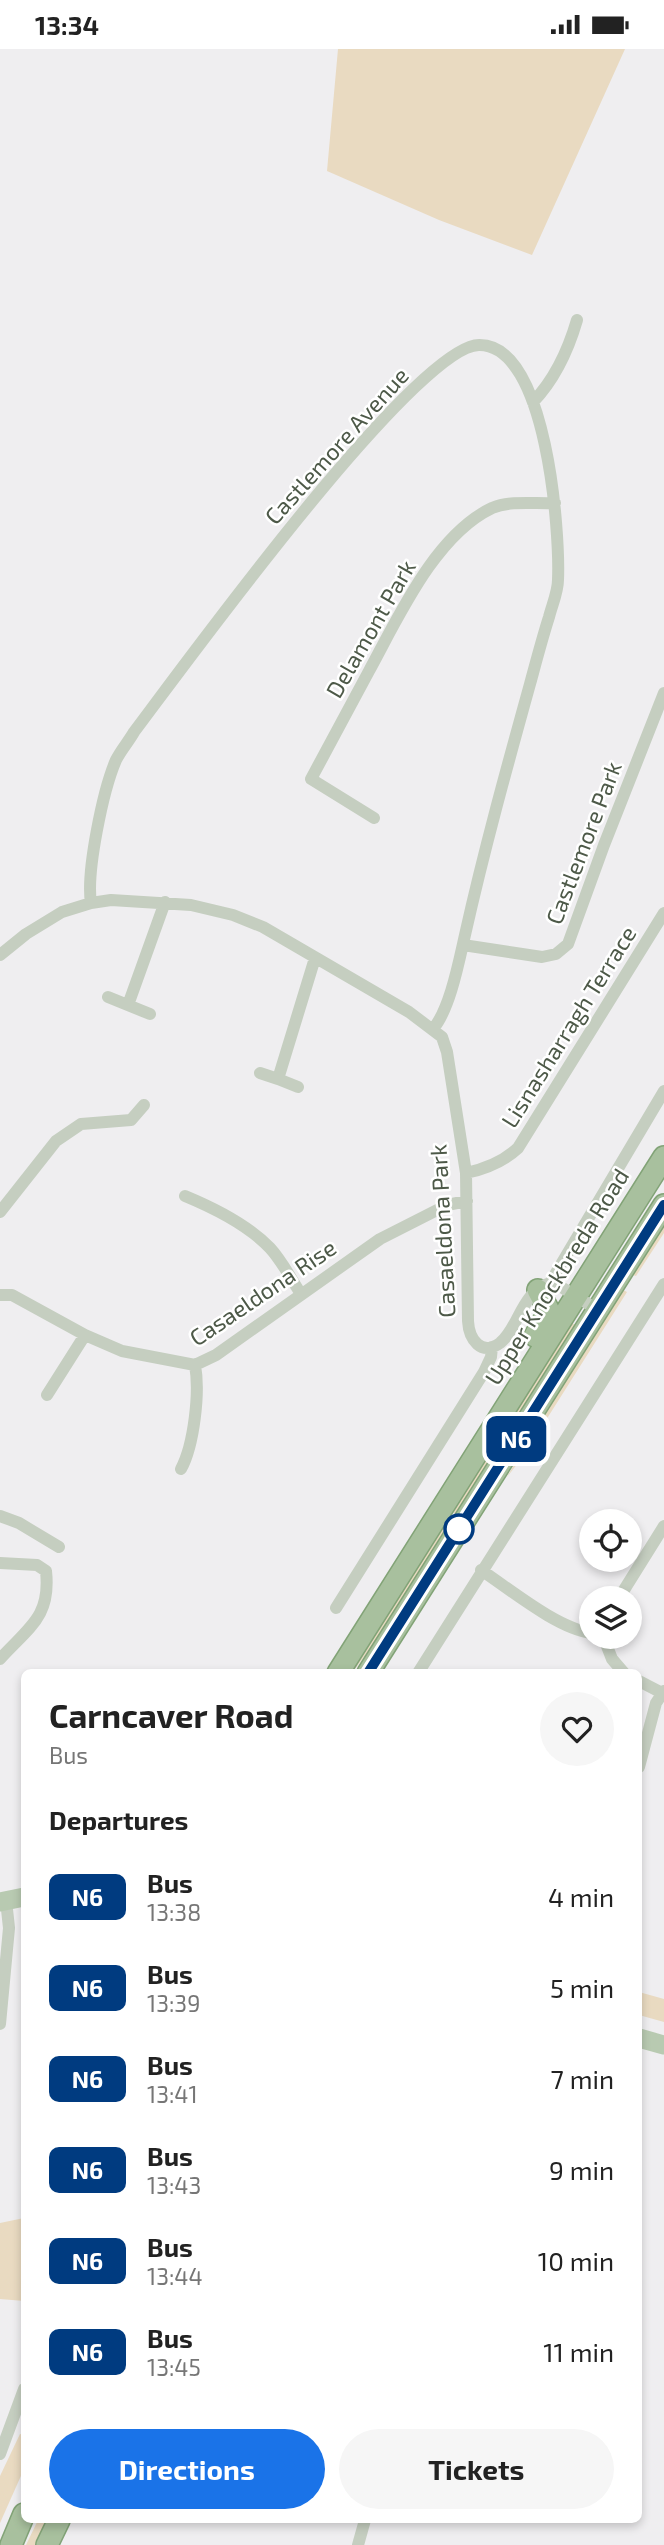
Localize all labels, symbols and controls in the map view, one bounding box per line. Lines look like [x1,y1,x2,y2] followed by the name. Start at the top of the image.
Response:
[35,9,99,40] text: 13:34
[258,361,414,530] street label: Castlemore Avenue
[319,554,421,702] street label: Delamont Park
[539,757,627,928] street label: Castlemore Park
[495,921,642,1132] street label: Lisnasharragh Terrace
[423,1143,461,1318] street label: Casaeldona Park
[478,1163,634,1390] street label: Upper Knockbreda Road
[184,1233,341,1351] street label: Casaeldona Rise
[484,1416,548,1462] line badge: N6
[500,1424,532,1453] text: N6
[579,1509,642,1649] map controls
[579,1509,642,1572] button: locate
[444,1514,474,1544] unlabelled marker
[579,1586,642,1649] button: layers
[540,1692,614,1766] button: heart
[49,1695,293,1735] text: Carncaver Road
[49,1741,88,1769] text: Bus
[49,1804,188,1835] text: Departures
[147,1867,193,1898] text: Bus
[548,1881,614,1912] text: 4 min
[72,1882,103,1911] text: N6
[147,1898,201,1926] text: 13:38
[147,1958,193,1989] text: Bus
[550,1972,614,2003] text: 5 min
[72,1973,103,2002] text: N6
[147,1989,200,2017] text: 13:39
[147,2049,193,2080] text: Bus
[551,2063,614,2094] text: 7 min
[72,2064,103,2093] text: N6
[147,2080,198,2108] text: 13:41
[147,2140,193,2171] text: Bus
[549,2154,614,2185] text: 9 min
[72,2155,103,2184] text: N6
[147,2171,201,2199] text: 13:43
[147,2231,193,2262] text: Bus
[538,2245,614,2276] text: 10 min
[72,2246,103,2275] text: N6
[147,2262,203,2290] text: 13:44
[147,2322,193,2353] text: Bus
[543,2336,614,2367] text: 11 min
[72,2337,103,2366] text: N6
[147,2353,201,2381] text: 13:45
[49,2429,325,2509] button: Directions
[339,2429,614,2509] button: Tickets

